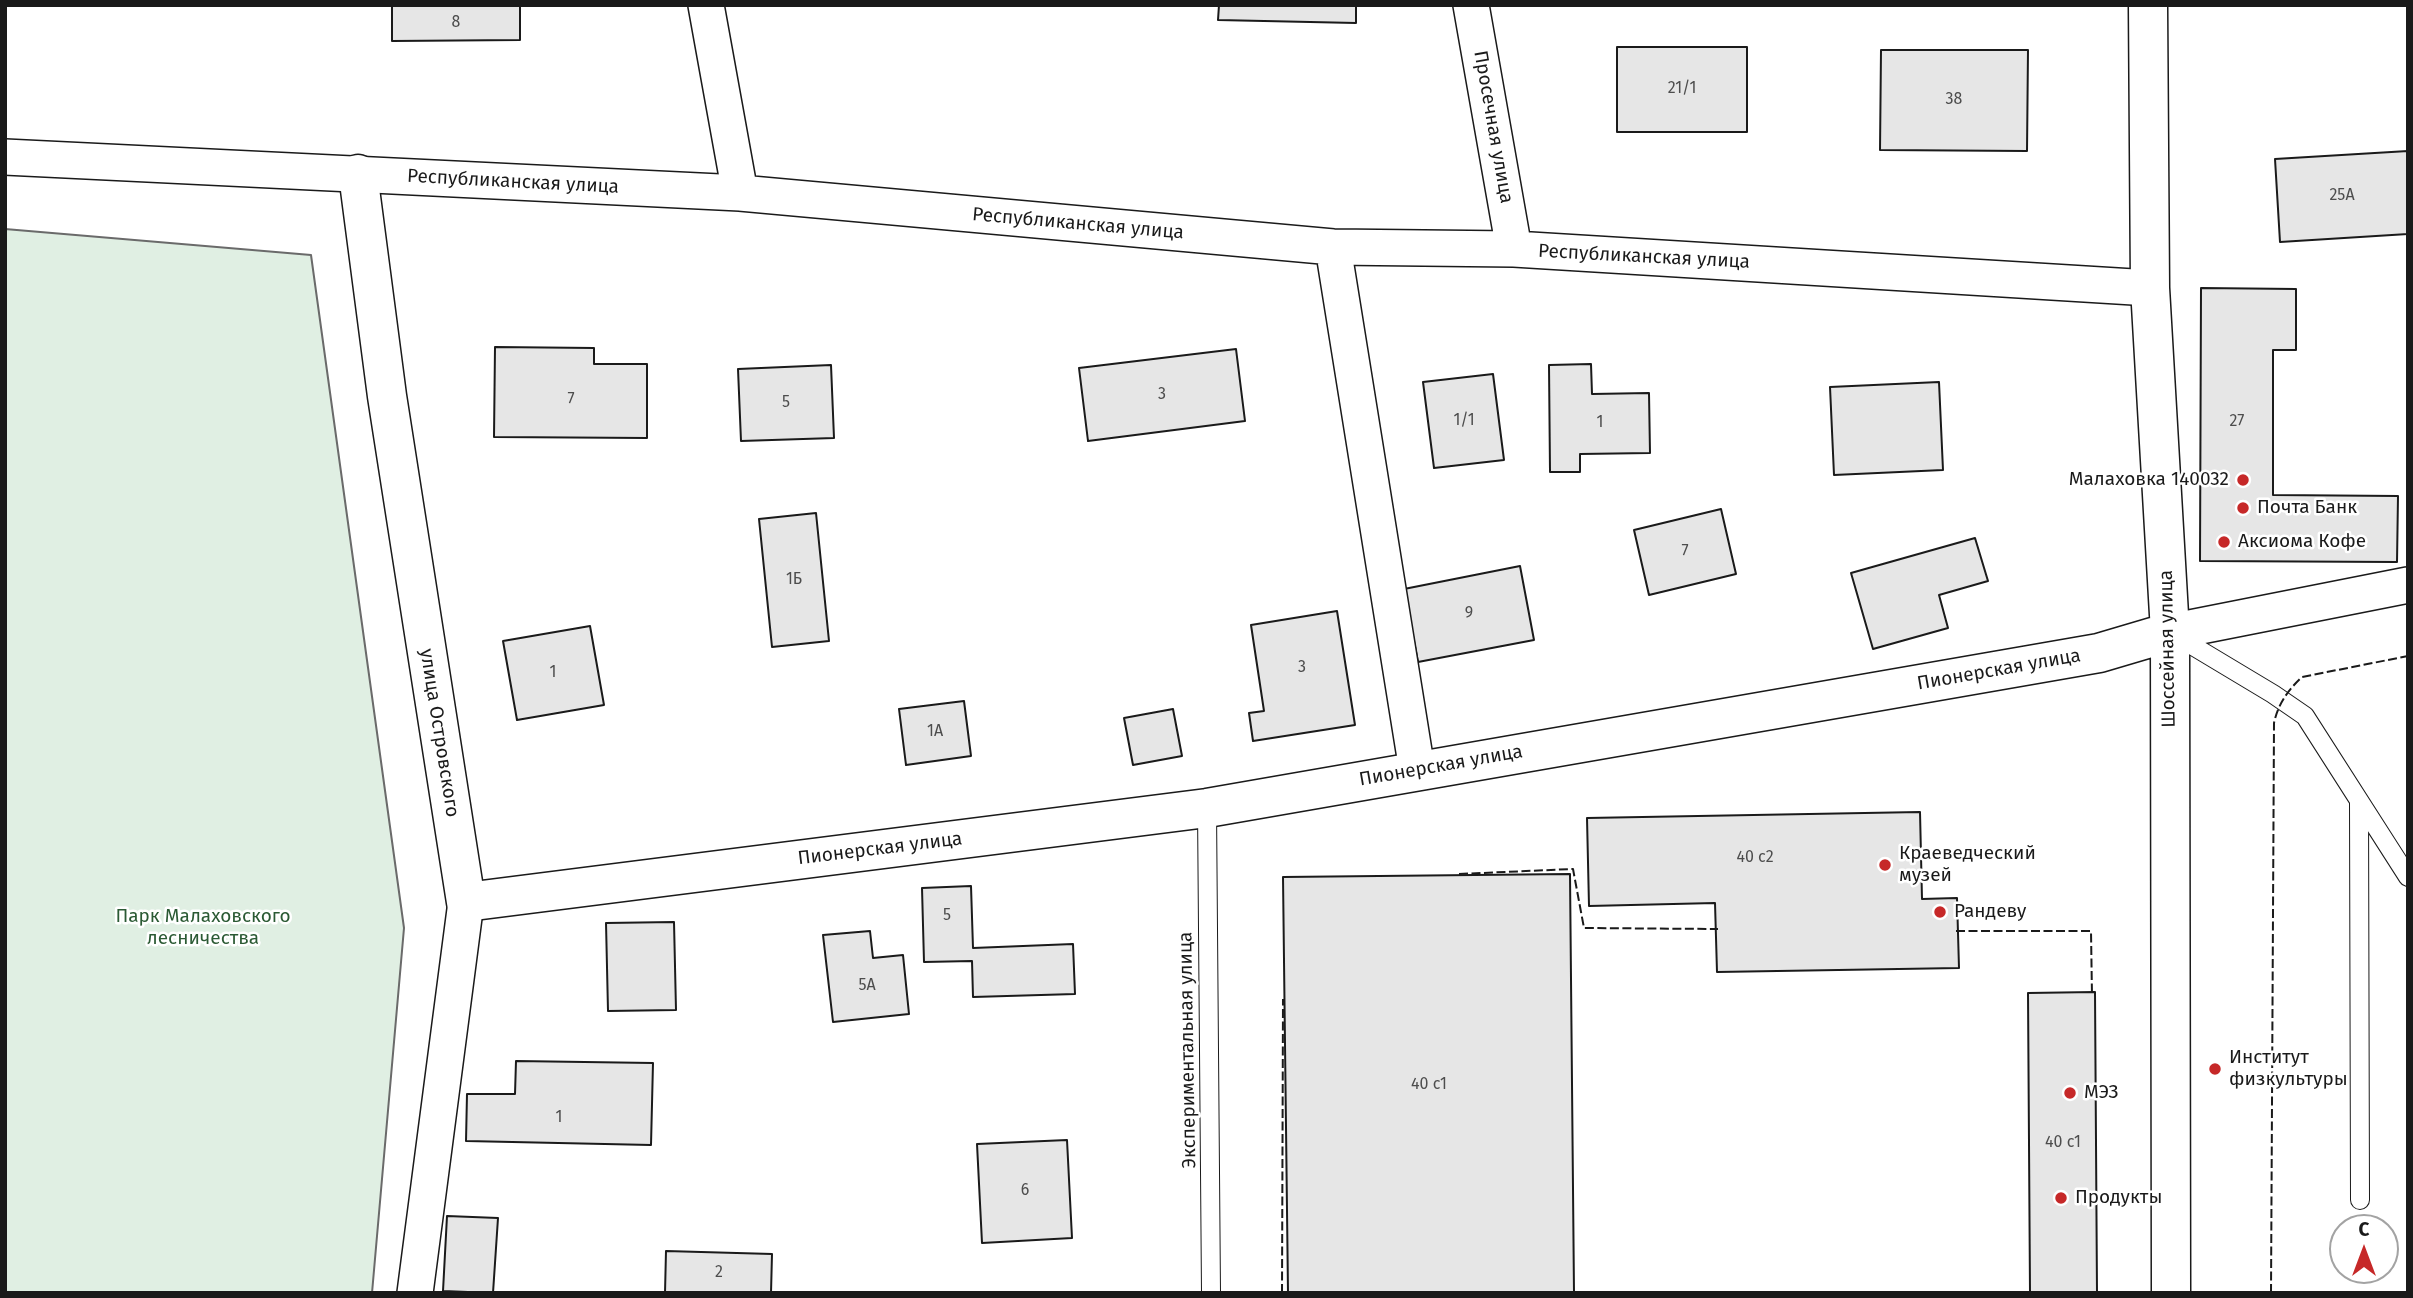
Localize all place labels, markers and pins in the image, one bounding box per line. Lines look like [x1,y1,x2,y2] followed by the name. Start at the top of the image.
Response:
[2069,469,2229,491] place label: Малаховка 140032
[2235,472,2251,488] marker: Малаховка 140032
[2257,497,2357,519] place label: Почта Банк
[2235,500,2251,516] marker: Почта Банк
[2238,531,2366,553] place label: Аксиома Кофе
[2216,534,2232,550] marker: Аксиома Кофе
[1899,843,2036,887] place label: Краеведческий музей
[1877,857,1893,873] marker: Краеведческий музей
[1954,901,2026,923] place label: Рандеву
[1932,904,1948,920] marker: Рандеву
[2229,1047,2348,1091] place label: Институт физкультуры
[2207,1061,2223,1077] marker: Институт физкультуры
[2084,1082,2119,1104] place label: МЭЗ
[2062,1085,2078,1101] marker: МЭЗ
[2075,1187,2162,1209] place label: Продукты
[2053,1190,2069,1206] marker: Продукты

